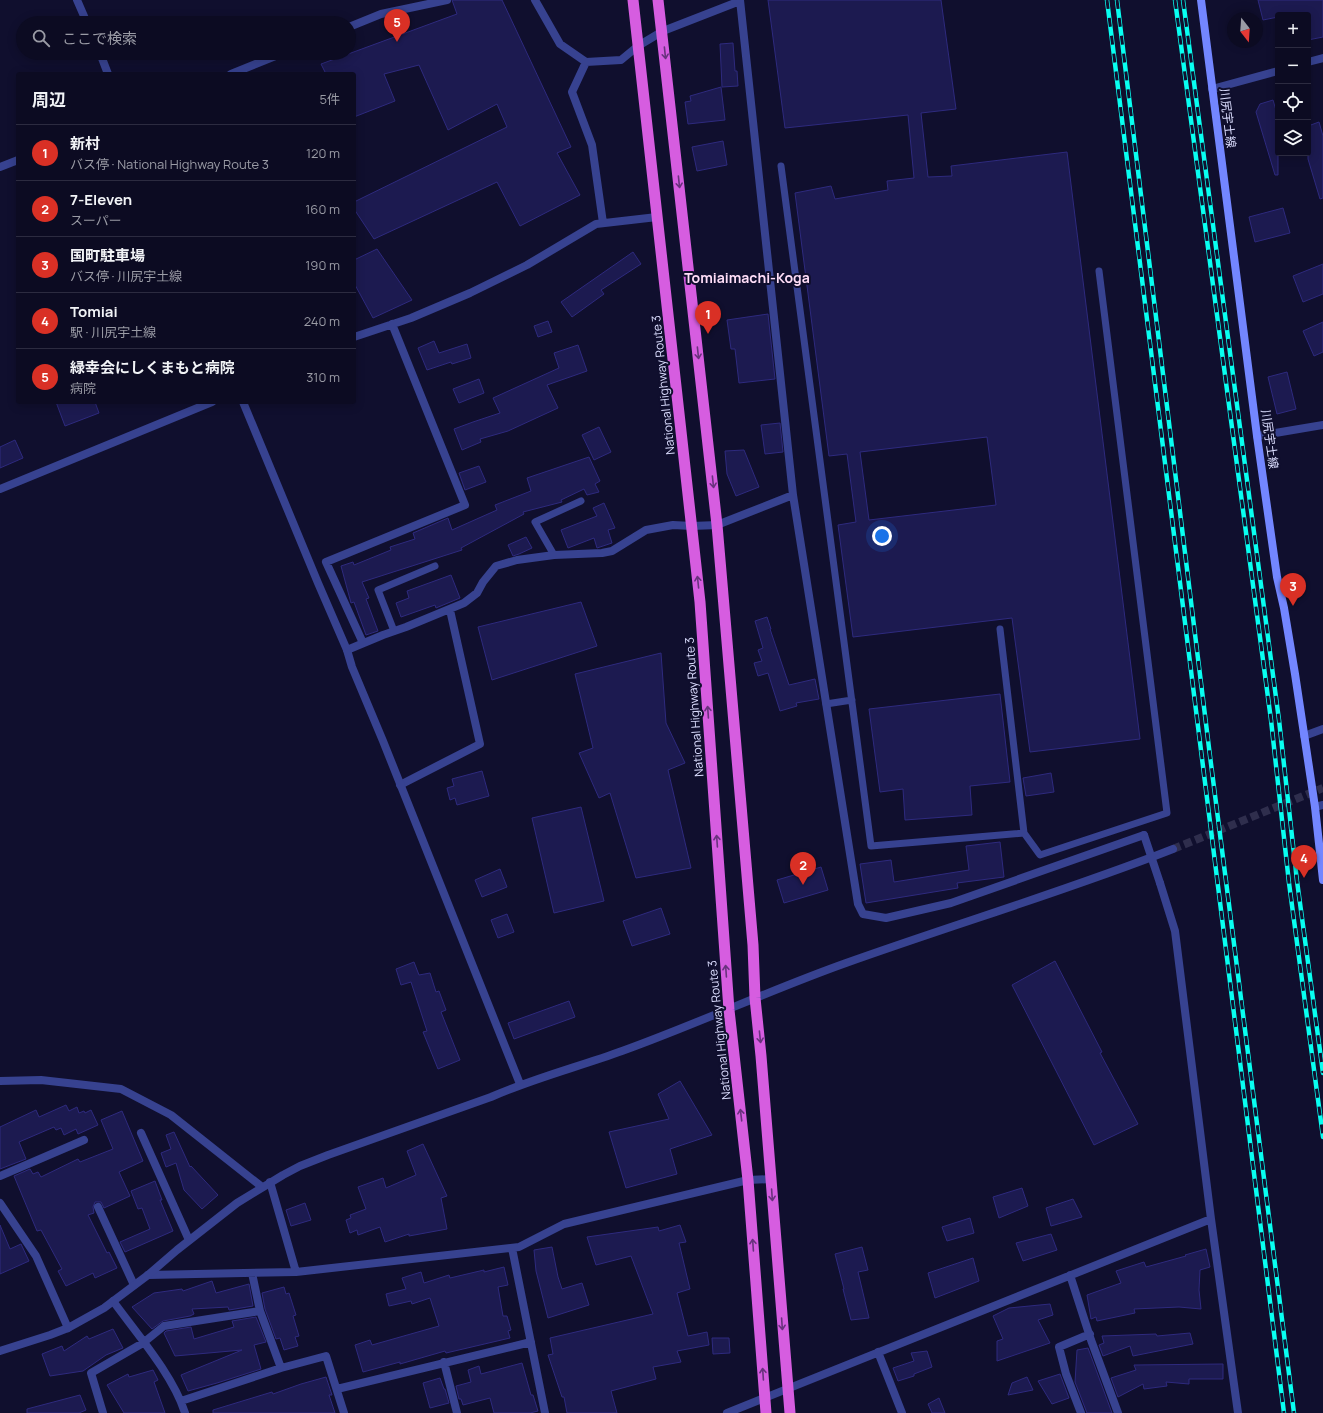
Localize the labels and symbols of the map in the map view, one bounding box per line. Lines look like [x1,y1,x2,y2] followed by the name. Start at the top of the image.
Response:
[384,9,410,42] pin: 5
[1227,12,1263,48] north arrow
[661,46,669,59] one-way arrow
[1216,87,1240,149] street label: 川尻宇土線
[675,175,683,188] one-way arrow
[684,268,810,287] district label: Tomiaimachi-Koga
[695,301,721,334] pin: 1
[647,314,679,456] street label: National Highway Route 3
[694,346,702,359] one-way arrow
[1257,408,1283,470] street label: 川尻宇土線
[709,475,716,488] one-way arrow
[872,526,892,546] your location
[1280,573,1306,606] pin: 3
[694,576,702,589] one-way arrow
[681,637,707,777] street label: National Highway Route 3
[704,706,711,719] one-way arrow
[713,835,720,848] one-way arrow
[1291,845,1317,878] pin: 4
[790,852,816,885] pin: 2
[703,959,735,1101] street label: National Highway Route 3
[722,965,729,978] one-way arrow
[756,1030,763,1043] one-way arrow
[737,1109,744,1122] one-way arrow
[769,1188,776,1201] one-way arrow
[750,1238,757,1251] one-way arrow
[779,1317,786,1330] one-way arrow
[760,1368,767,1381] one-way arrow

